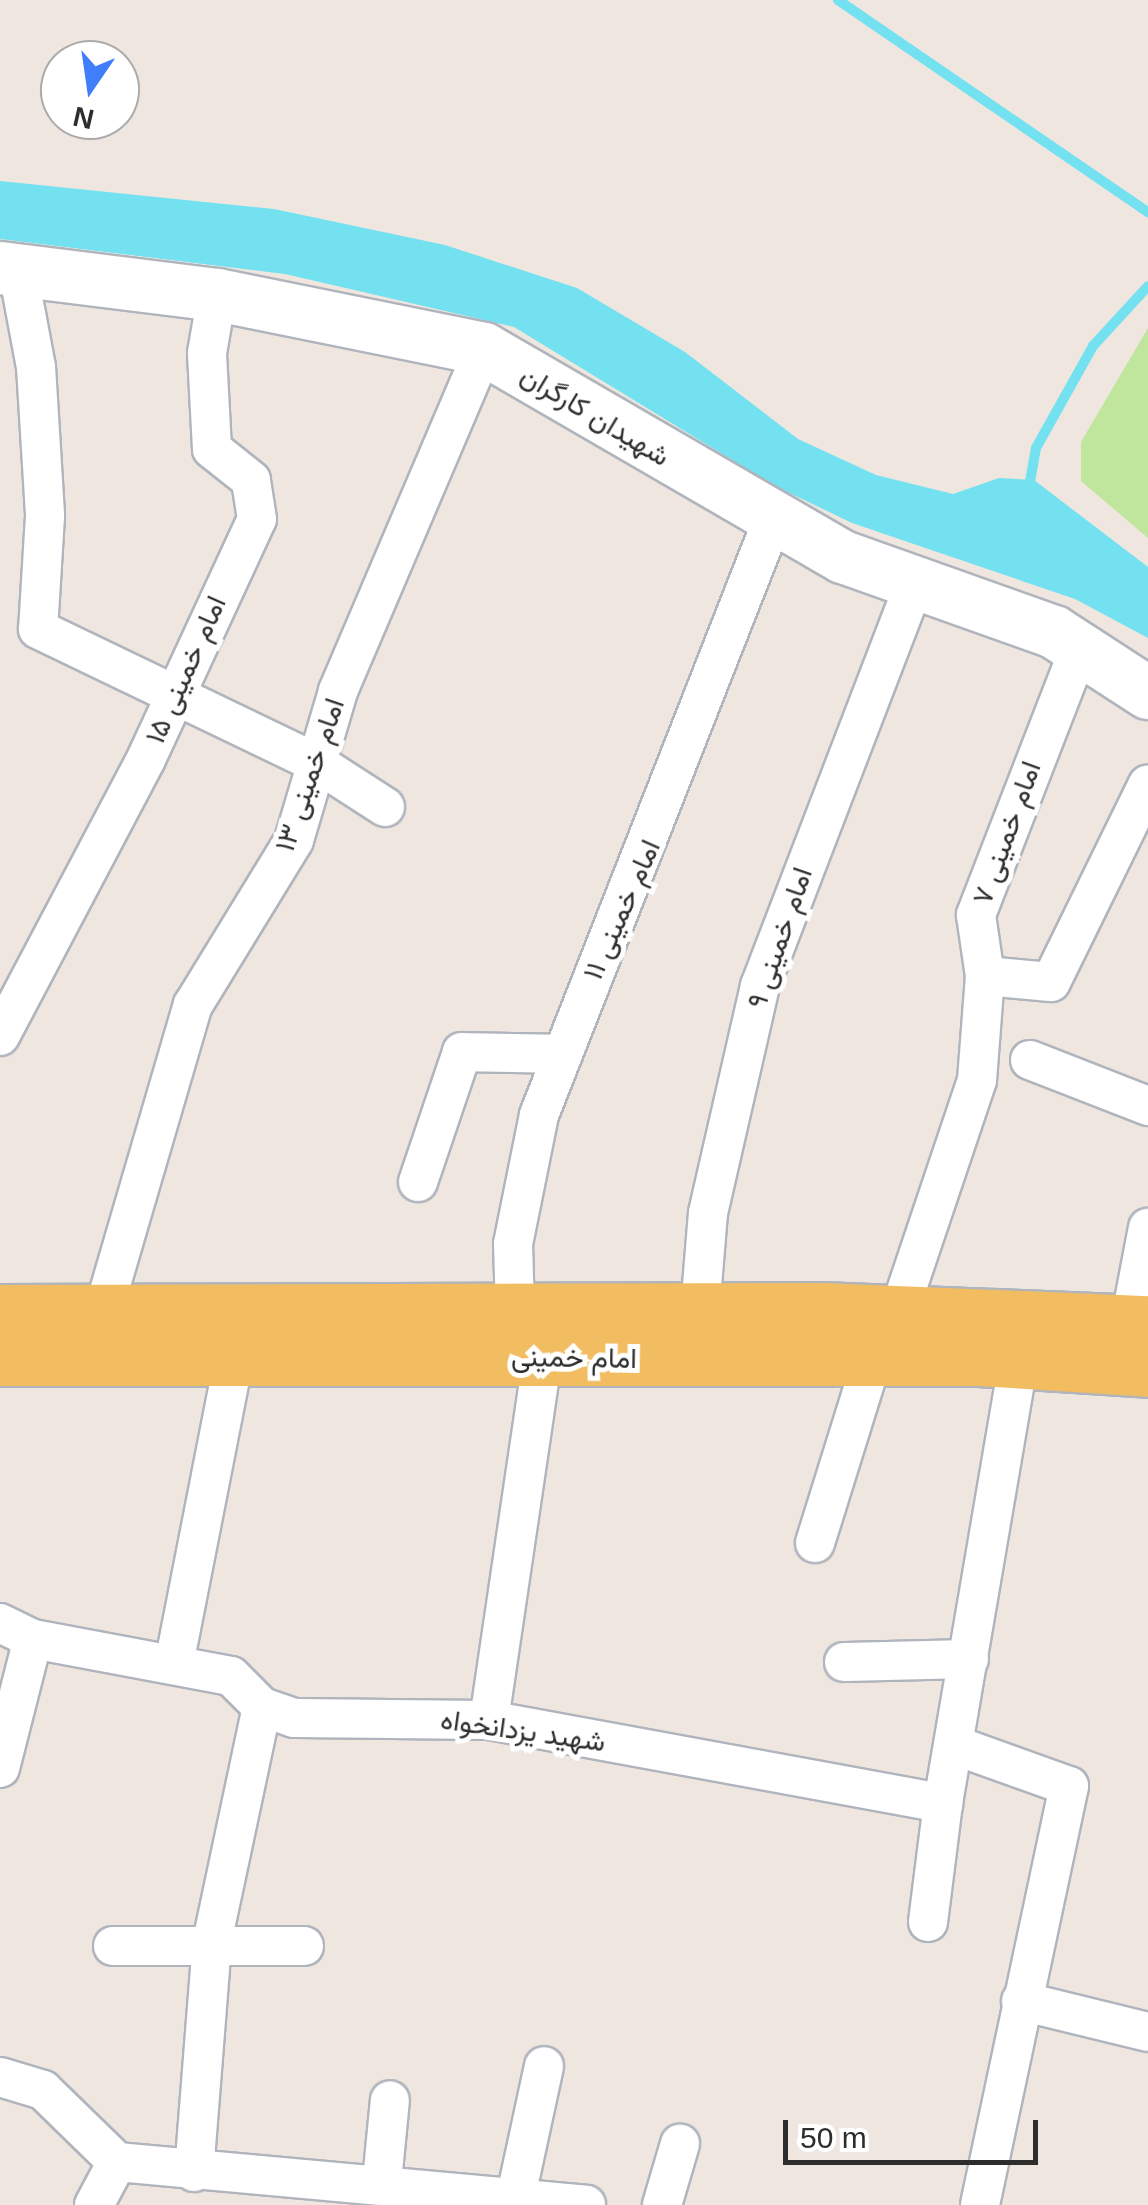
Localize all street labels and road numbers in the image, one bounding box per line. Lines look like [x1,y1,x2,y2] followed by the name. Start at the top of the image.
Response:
[514,358,676,474] street label: شهیدان کارگران
[138,591,234,749] street label: امام خمینی ۱۵
[268,694,352,856] street label: امام خمینی ۱۳
[966,757,1048,909] street label: امام خمینی ۷
[576,835,668,985] street label: امام خمینی ۱۱
[740,863,820,1013] street label: امام خمینی ۹
[511,1340,637,1376] street label: امام خمینی
[438,1703,608,1759] street label: شهید یزدانخواه

